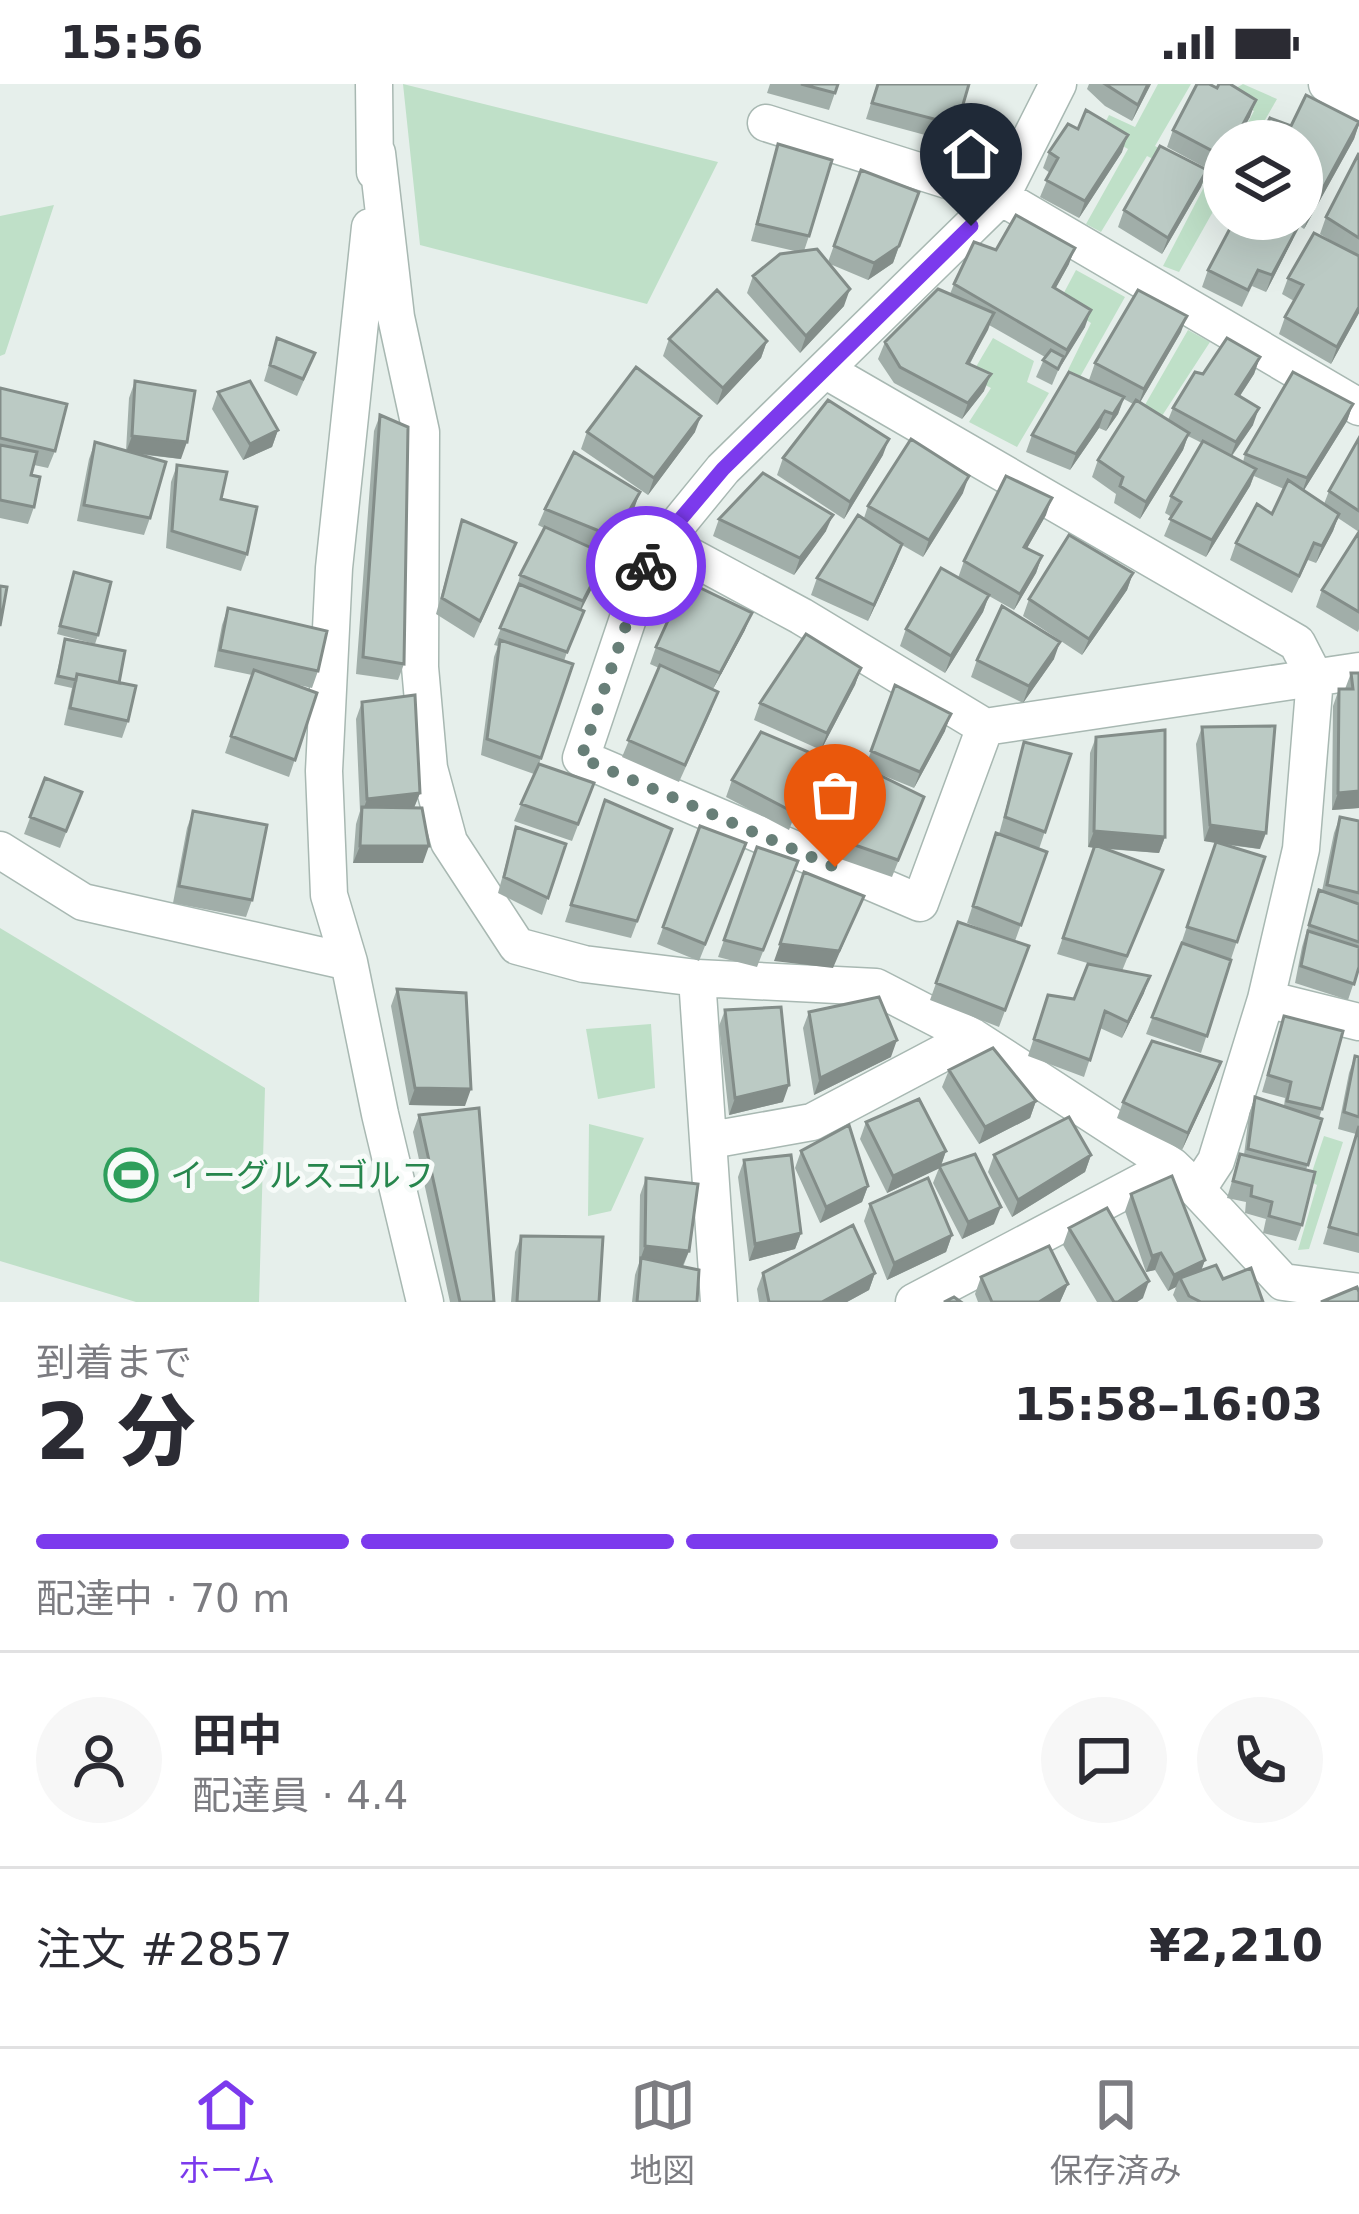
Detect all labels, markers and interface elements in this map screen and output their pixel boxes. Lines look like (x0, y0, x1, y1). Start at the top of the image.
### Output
text: 15:56 (60, 16, 203, 69)
pin (920, 103, 1022, 226)
map controls (1203, 120, 1323, 240)
button: layers (1203, 120, 1323, 240)
icon: home (938, 121, 1004, 187)
courier (586, 506, 706, 626)
icon: bike (613, 533, 679, 599)
pin (784, 744, 886, 867)
icon: bag (802, 762, 868, 828)
sports icon: イーグルスゴルフ (103, 1147, 159, 1203)
place label: イーグルスゴルフ (170, 1156, 434, 1195)
text: 到着まで (36, 1340, 192, 1385)
text: 15:58–16:03 (1014, 1378, 1323, 1431)
text: 2 分 (36, 1387, 195, 1477)
text: 配達中 · 70 m (36, 1576, 290, 1621)
button: person (36, 1697, 162, 1823)
button: chat (1041, 1697, 1167, 1823)
button: phone (1197, 1697, 1323, 1823)
text: 田中 (192, 1709, 282, 1762)
text: 配達員 · 4.4 (192, 1773, 408, 1818)
text: ¥2,210 (1149, 1919, 1323, 1972)
text: 注文 #2857 (36, 1923, 293, 1976)
tab: ホーム (177, 2072, 275, 2192)
tab: 地図 (630, 2072, 696, 2192)
tab: 保存済み (1050, 2072, 1182, 2192)

